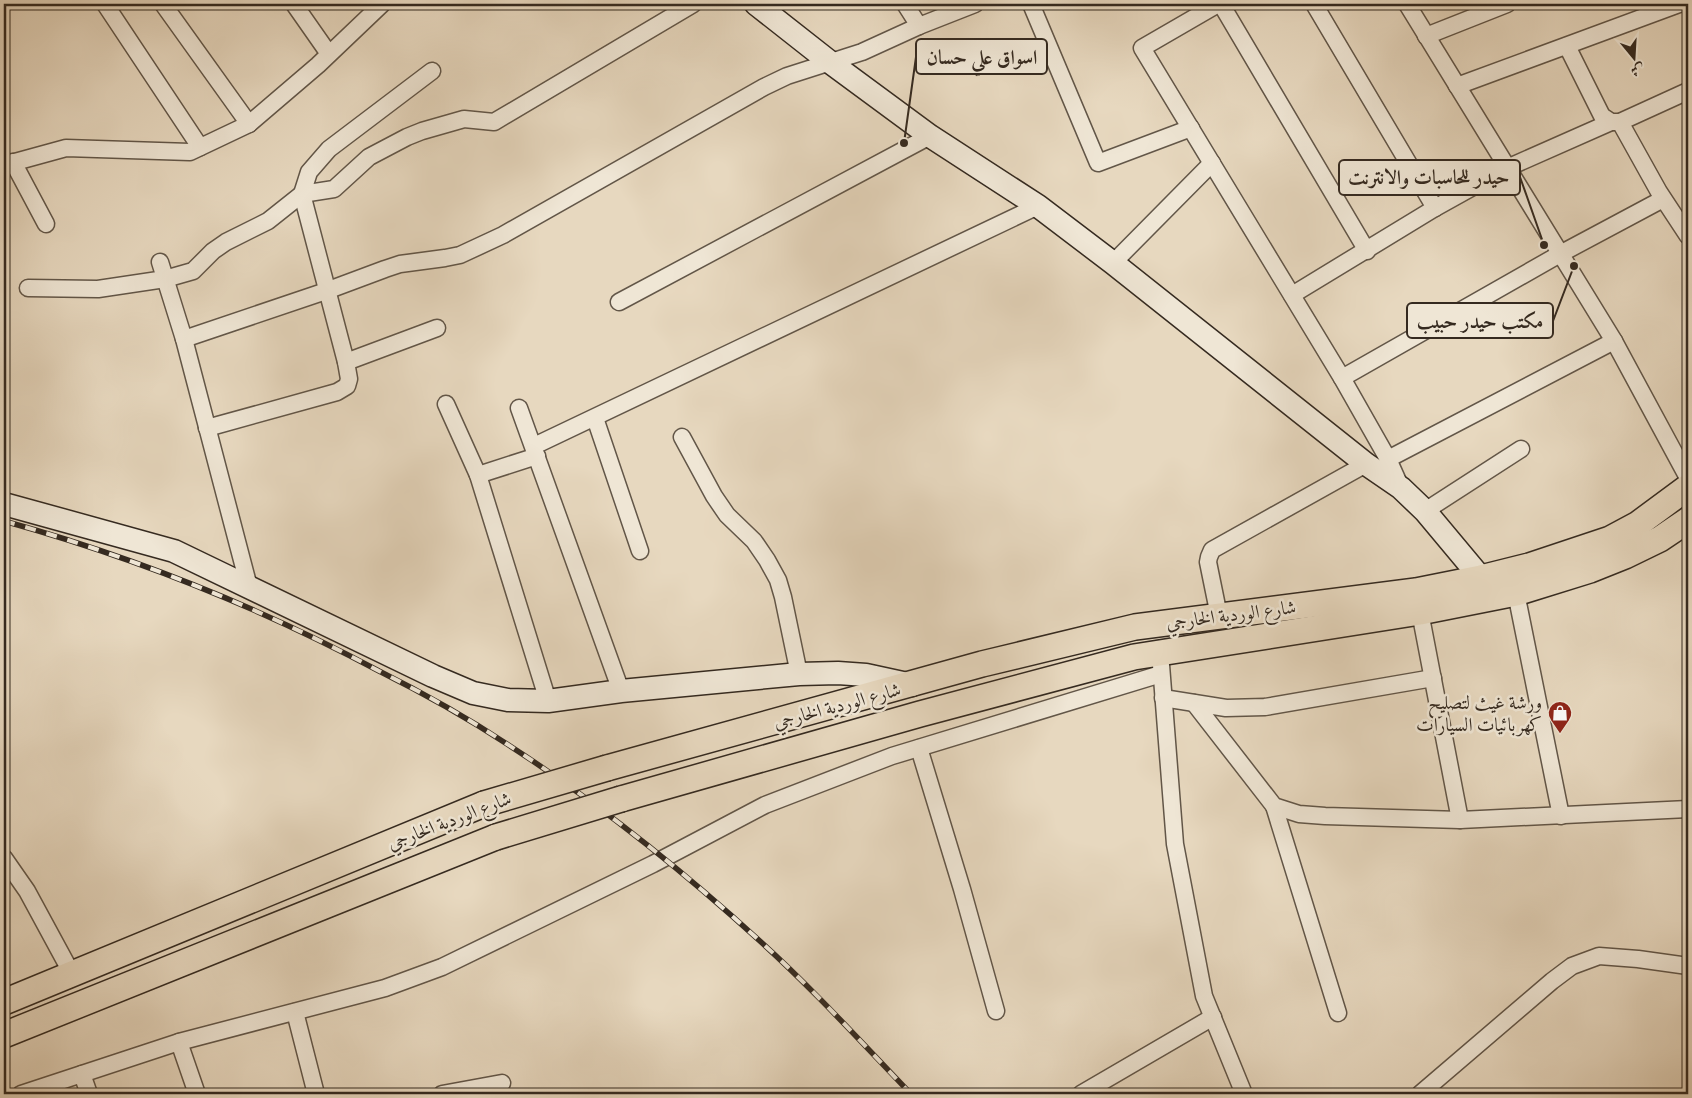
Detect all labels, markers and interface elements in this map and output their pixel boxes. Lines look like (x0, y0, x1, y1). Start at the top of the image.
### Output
north arrow (1610, 32, 1660, 82)
callout: اسواق علي حسان (916, 39, 1047, 74)
text: اسواق علي حسان (927, 46, 1037, 77)
text: ش (1628, 59, 1647, 80)
callout: حيدر للحاسبات والانترنت (1339, 160, 1520, 195)
text: حيدر للحاسبات والانترنت (1348, 166, 1510, 191)
callout: مكتب حيدر حبيب (1407, 303, 1553, 338)
text: مكتب حيدر حبيب (1417, 310, 1543, 335)
street label: شارع الوردية الخارجي (1165, 596, 1298, 638)
street label: شارع الوردية الخارجي (771, 678, 904, 737)
place label: ورشة غيث لتصليح كهربائيات السيارات (1416, 692, 1542, 737)
shop icon: ورشة غيث لتصليح كهربائيات السيارات (1547, 700, 1573, 734)
street label: شارع الوردية الخارجي (384, 787, 516, 858)

